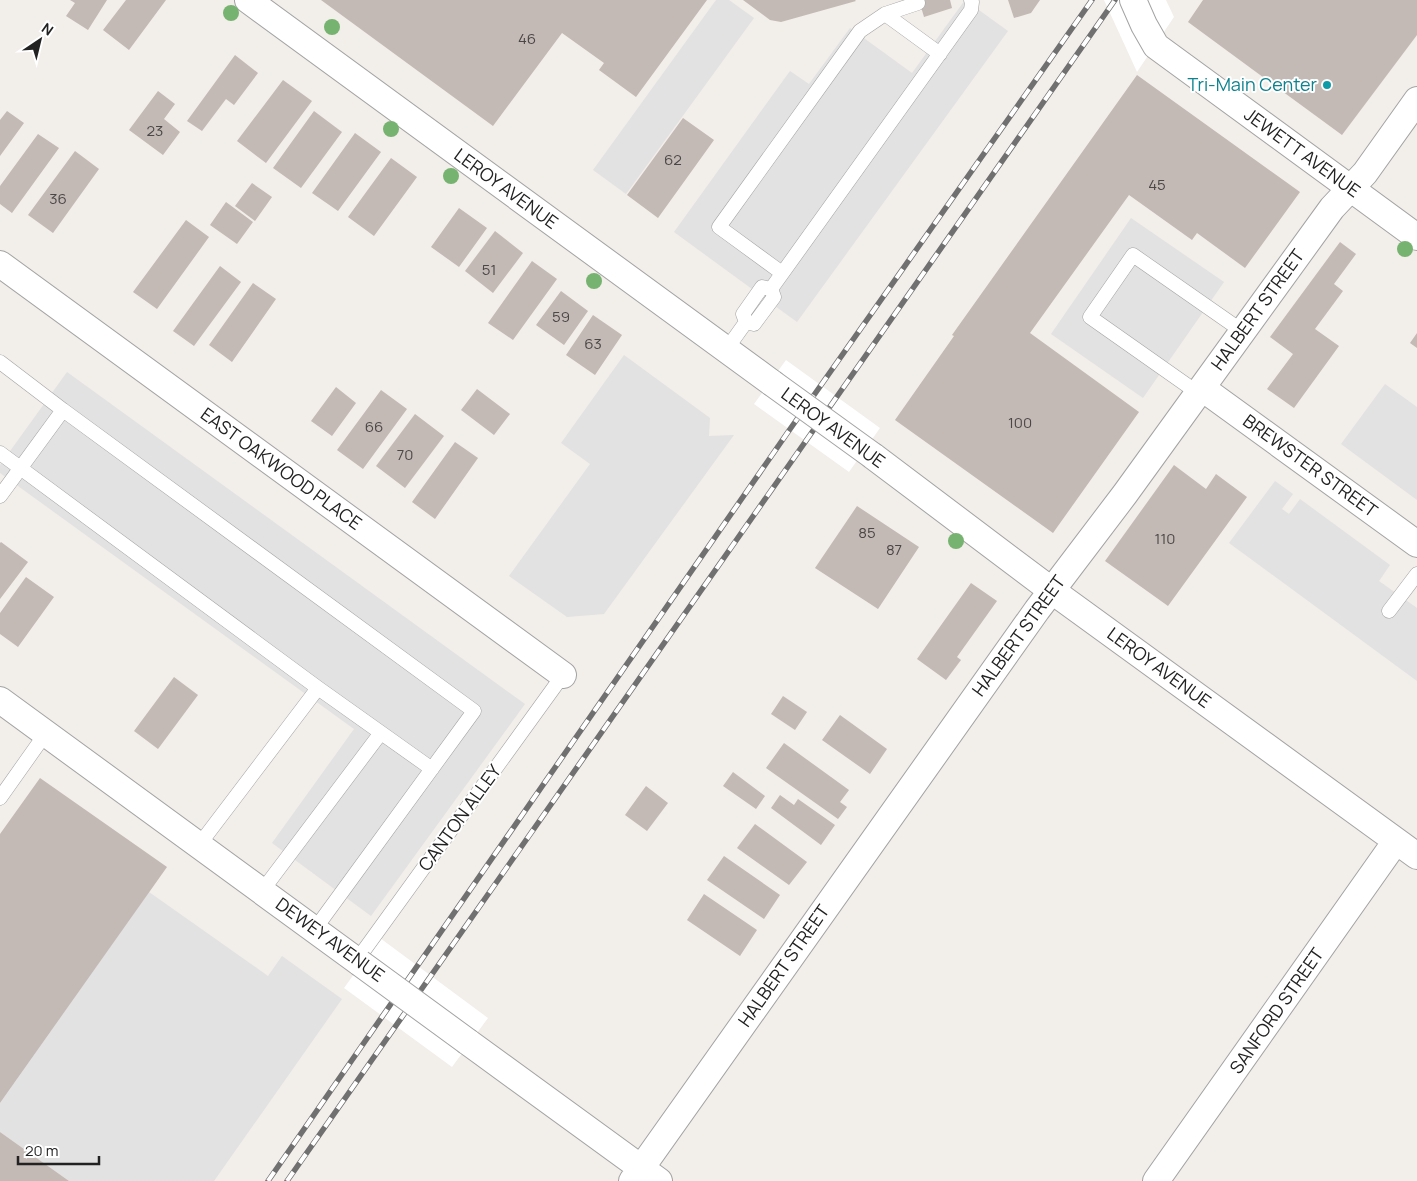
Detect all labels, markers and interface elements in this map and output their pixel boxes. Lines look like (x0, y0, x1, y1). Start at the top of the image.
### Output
north arrow (15, 15, 65, 65)
text: N (38, 18, 57, 40)
house number: 46 (518, 28, 536, 49)
place label: Tri-Main Center (1188, 72, 1317, 96)
marker: Tri-Main Center (1321, 79, 1333, 91)
street label: JEWETT AVENUE (1240, 102, 1365, 202)
house number: 23 (147, 120, 163, 141)
street label: LEROY AVENUE (450, 142, 563, 234)
house number: 62 (664, 149, 682, 170)
house number: 45 (1148, 174, 1166, 195)
house number: 36 (49, 188, 67, 209)
street label: HALBERT STREET (1205, 244, 1309, 375)
house number: 51 (482, 259, 496, 280)
house number: 59 (552, 306, 570, 327)
house number: 63 (584, 333, 602, 354)
street label: LEROY AVENUE (777, 381, 890, 473)
street label: EAST OAKWOOD PLACE (196, 402, 367, 535)
street label: BREWSTER STREET (1239, 408, 1383, 522)
house number: 100 (1008, 412, 1032, 433)
house number: 66 (365, 416, 383, 437)
house number: 70 (397, 444, 413, 465)
house number: 85 (858, 522, 876, 543)
house number: 110 (1155, 528, 1175, 549)
house number: 87 (886, 539, 902, 560)
street label: HALBERT STREET (966, 570, 1070, 701)
street label: LEROY AVENUE (1103, 621, 1216, 713)
street label: CANTON ALLEY (412, 759, 507, 875)
street label: DEWEY AVENUE (271, 892, 390, 987)
street label: HALBERT STREET (732, 899, 834, 1031)
street label: SANFORD STREET (1224, 943, 1329, 1078)
scale bar (18, 1134, 99, 1166)
text: 20 m (25, 1140, 58, 1161)

